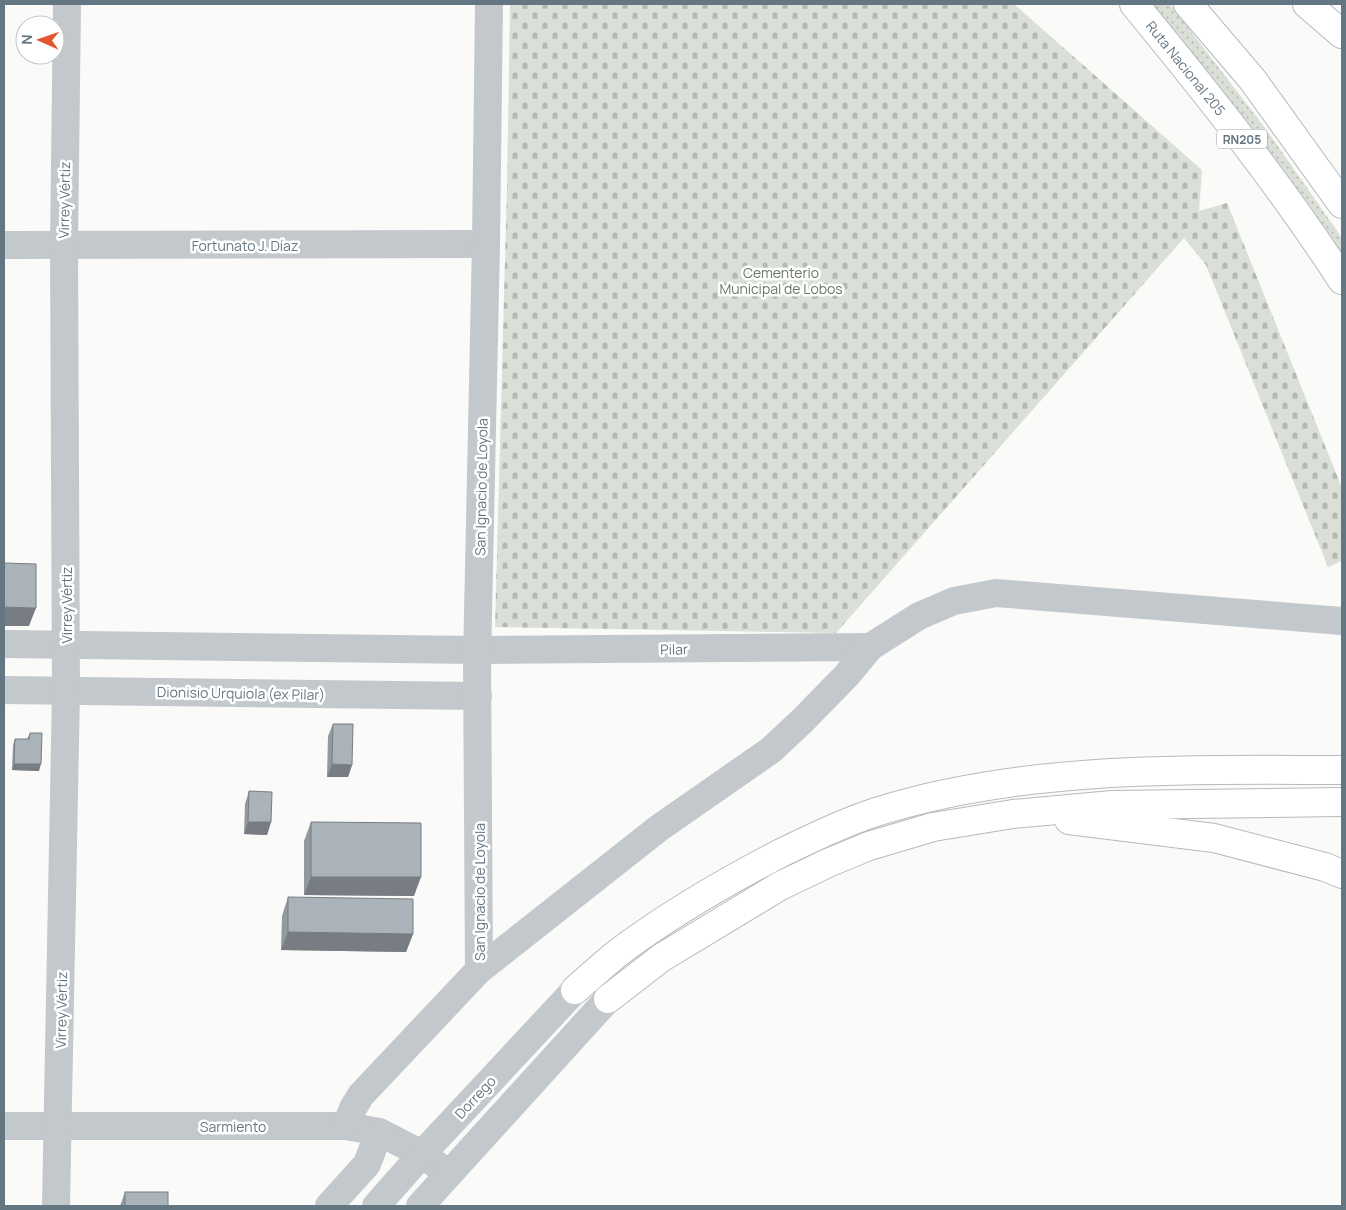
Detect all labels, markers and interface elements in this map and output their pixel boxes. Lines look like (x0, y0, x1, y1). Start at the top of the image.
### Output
north arrow (15, 15, 65, 65)
street label: Ruta Nacional 205 (1142, 17, 1230, 119)
text: N (17, 34, 36, 45)
road number: RN205 (1217, 130, 1267, 148)
street label: Virrey Vértiz (54, 161, 74, 239)
street label: Fortunato J. Díaz (192, 236, 298, 255)
park label: Cementerio Municipal de Lobos (719, 263, 843, 298)
street label: San Ignacio de Loyola (470, 418, 492, 556)
street label: Virrey Vértiz (57, 567, 76, 643)
street label: Pilar (660, 639, 688, 659)
street label: Dionisio Urquiola (ex Pilar) (157, 682, 325, 704)
street label: San Ignacio de Loyola (470, 823, 489, 961)
street label: Virrey Vértiz (51, 971, 71, 1049)
street label: Dorrego (450, 1071, 500, 1123)
street label: Sarmiento (200, 1117, 266, 1136)

